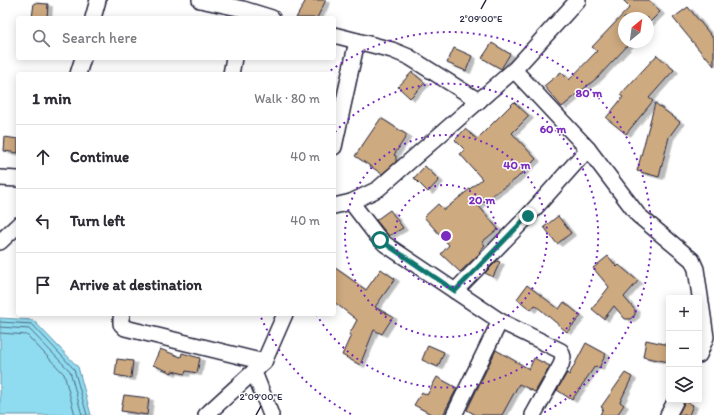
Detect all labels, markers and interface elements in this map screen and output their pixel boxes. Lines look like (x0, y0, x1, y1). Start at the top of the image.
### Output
text: 2°09'00"E (460, 12, 503, 25)
north arrow (618, 12, 654, 48)
search box (16, 16, 336, 60)
icon: search (30, 27, 52, 49)
text: Search here (62, 29, 137, 47)
text: 80 m (576, 86, 603, 100)
text: 1 min (32, 88, 71, 108)
text: Walk · 80 m (254, 91, 320, 106)
text: 60 m (540, 122, 567, 136)
icon: ahead (32, 146, 54, 168)
text: Continue (70, 148, 129, 166)
text: 40 m (290, 149, 320, 164)
text: 40 m (503, 158, 532, 172)
text: 20 m (469, 193, 496, 207)
route end (519, 207, 537, 225)
icon: left (32, 210, 54, 232)
text: Turn left (70, 212, 125, 230)
text: 40 m (290, 213, 320, 228)
centre of rings (439, 229, 453, 243)
route start (371, 231, 389, 249)
icon: arrive (32, 274, 54, 296)
text: Arrive at destination (70, 276, 202, 294)
map controls (666, 295, 702, 403)
button: + (666, 295, 702, 331)
button: − (666, 331, 702, 367)
button: layers (666, 367, 702, 403)
text: 2°09'00"E (240, 390, 283, 403)

